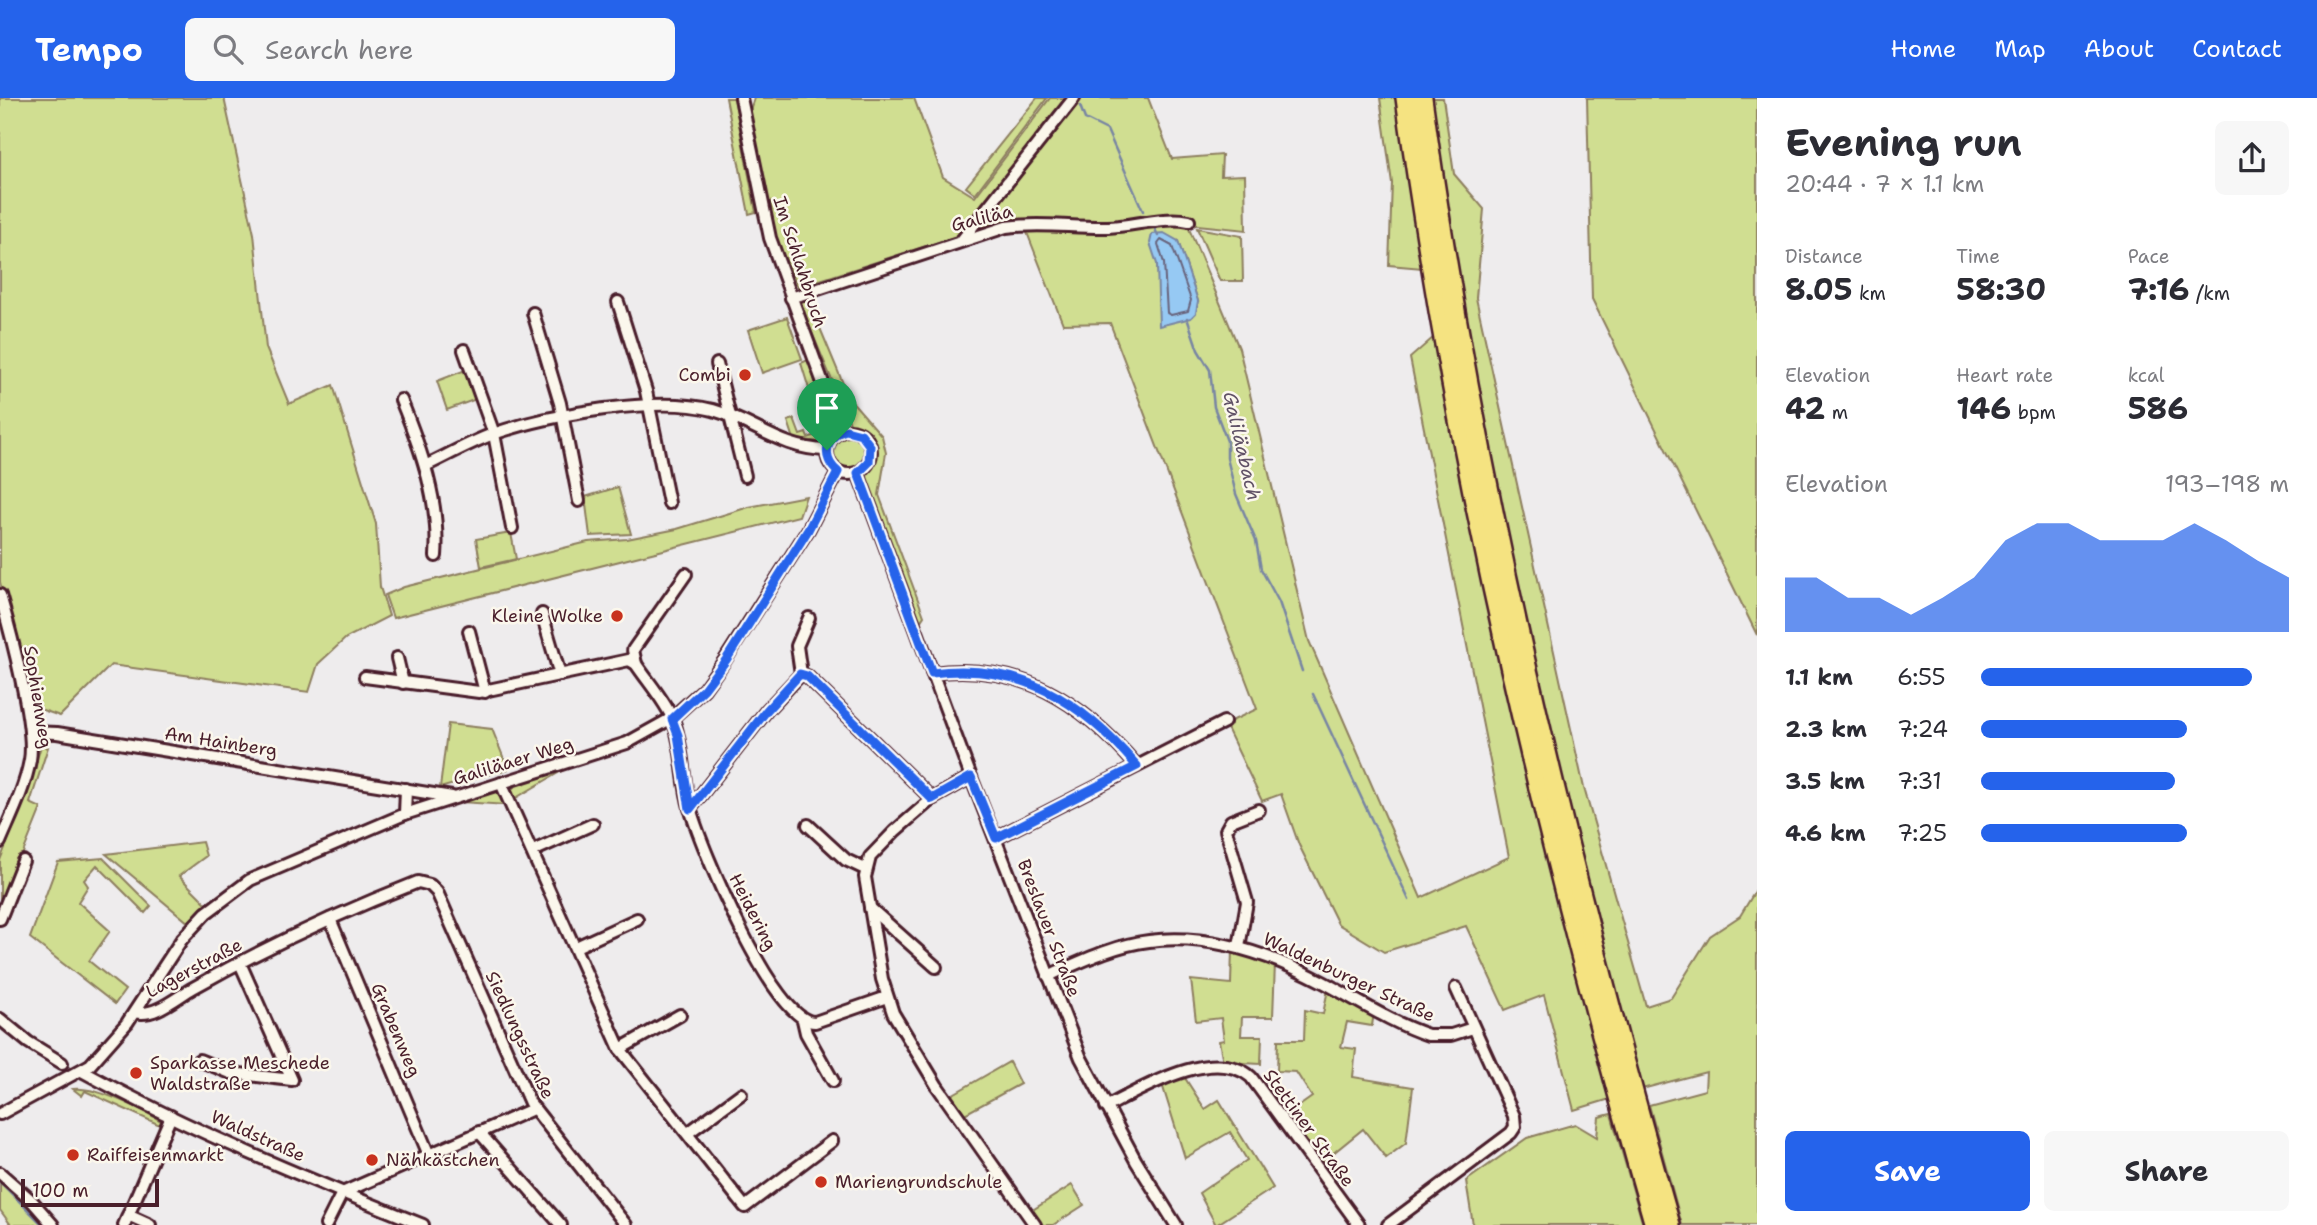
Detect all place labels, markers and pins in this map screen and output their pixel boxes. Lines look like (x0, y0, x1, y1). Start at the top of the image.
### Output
place label: Combi (678, 363, 731, 387)
marker: Combi (737, 367, 753, 383)
pin (797, 378, 857, 450)
place label: Kleine Wolke (492, 604, 603, 628)
marker: Kleine Wolke (609, 608, 625, 624)
place label: Sparkasse Meschede Waldstraße (150, 1051, 330, 1096)
marker: Sparkasse Meschede Waldstraße (128, 1065, 144, 1081)
place label: Raiffeisenmarkt (87, 1143, 224, 1167)
marker: Raiffeisenmarkt (65, 1147, 81, 1163)
place label: Nähkästchen (386, 1148, 500, 1172)
marker: Nähkästchen (364, 1152, 380, 1168)
place label: Mariengrundschule (835, 1170, 1002, 1194)
marker: Mariengrundschule (813, 1174, 829, 1190)

